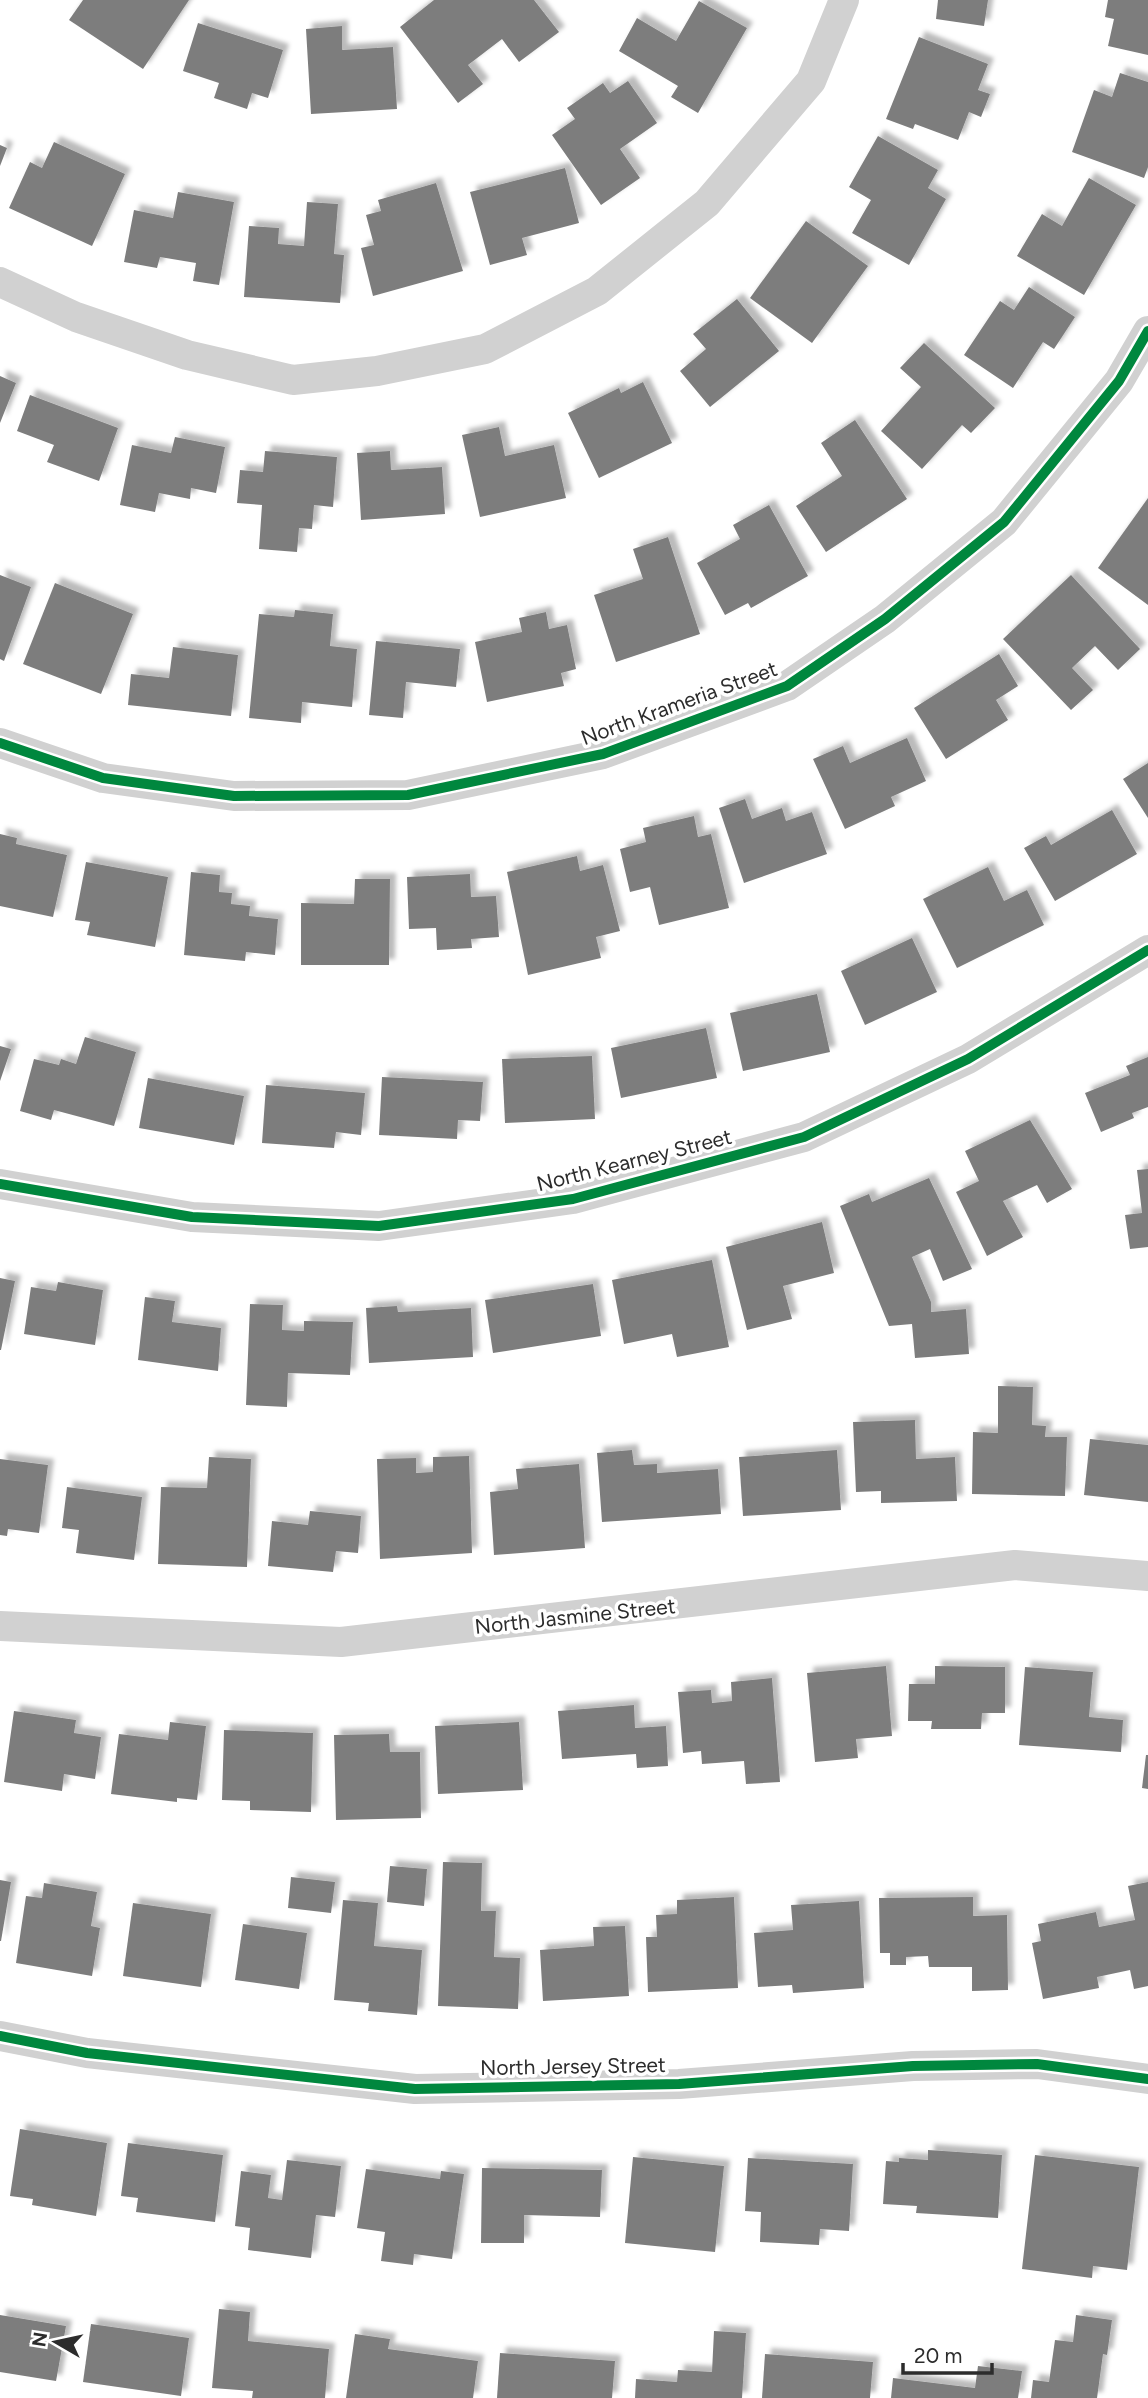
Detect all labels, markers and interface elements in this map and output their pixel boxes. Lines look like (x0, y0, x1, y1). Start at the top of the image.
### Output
street label: North Krameria Street (577, 656, 781, 750)
street label: North Kearney Street (534, 1124, 734, 1196)
street label: North Jasmine Street (473, 1593, 677, 1639)
street label: North Jersey Street (480, 2052, 666, 2080)
north arrow (21, 2307, 91, 2377)
text: N (27, 2330, 52, 2348)
scale bar (903, 2332, 992, 2376)
text: 20 m (914, 2343, 962, 2368)

